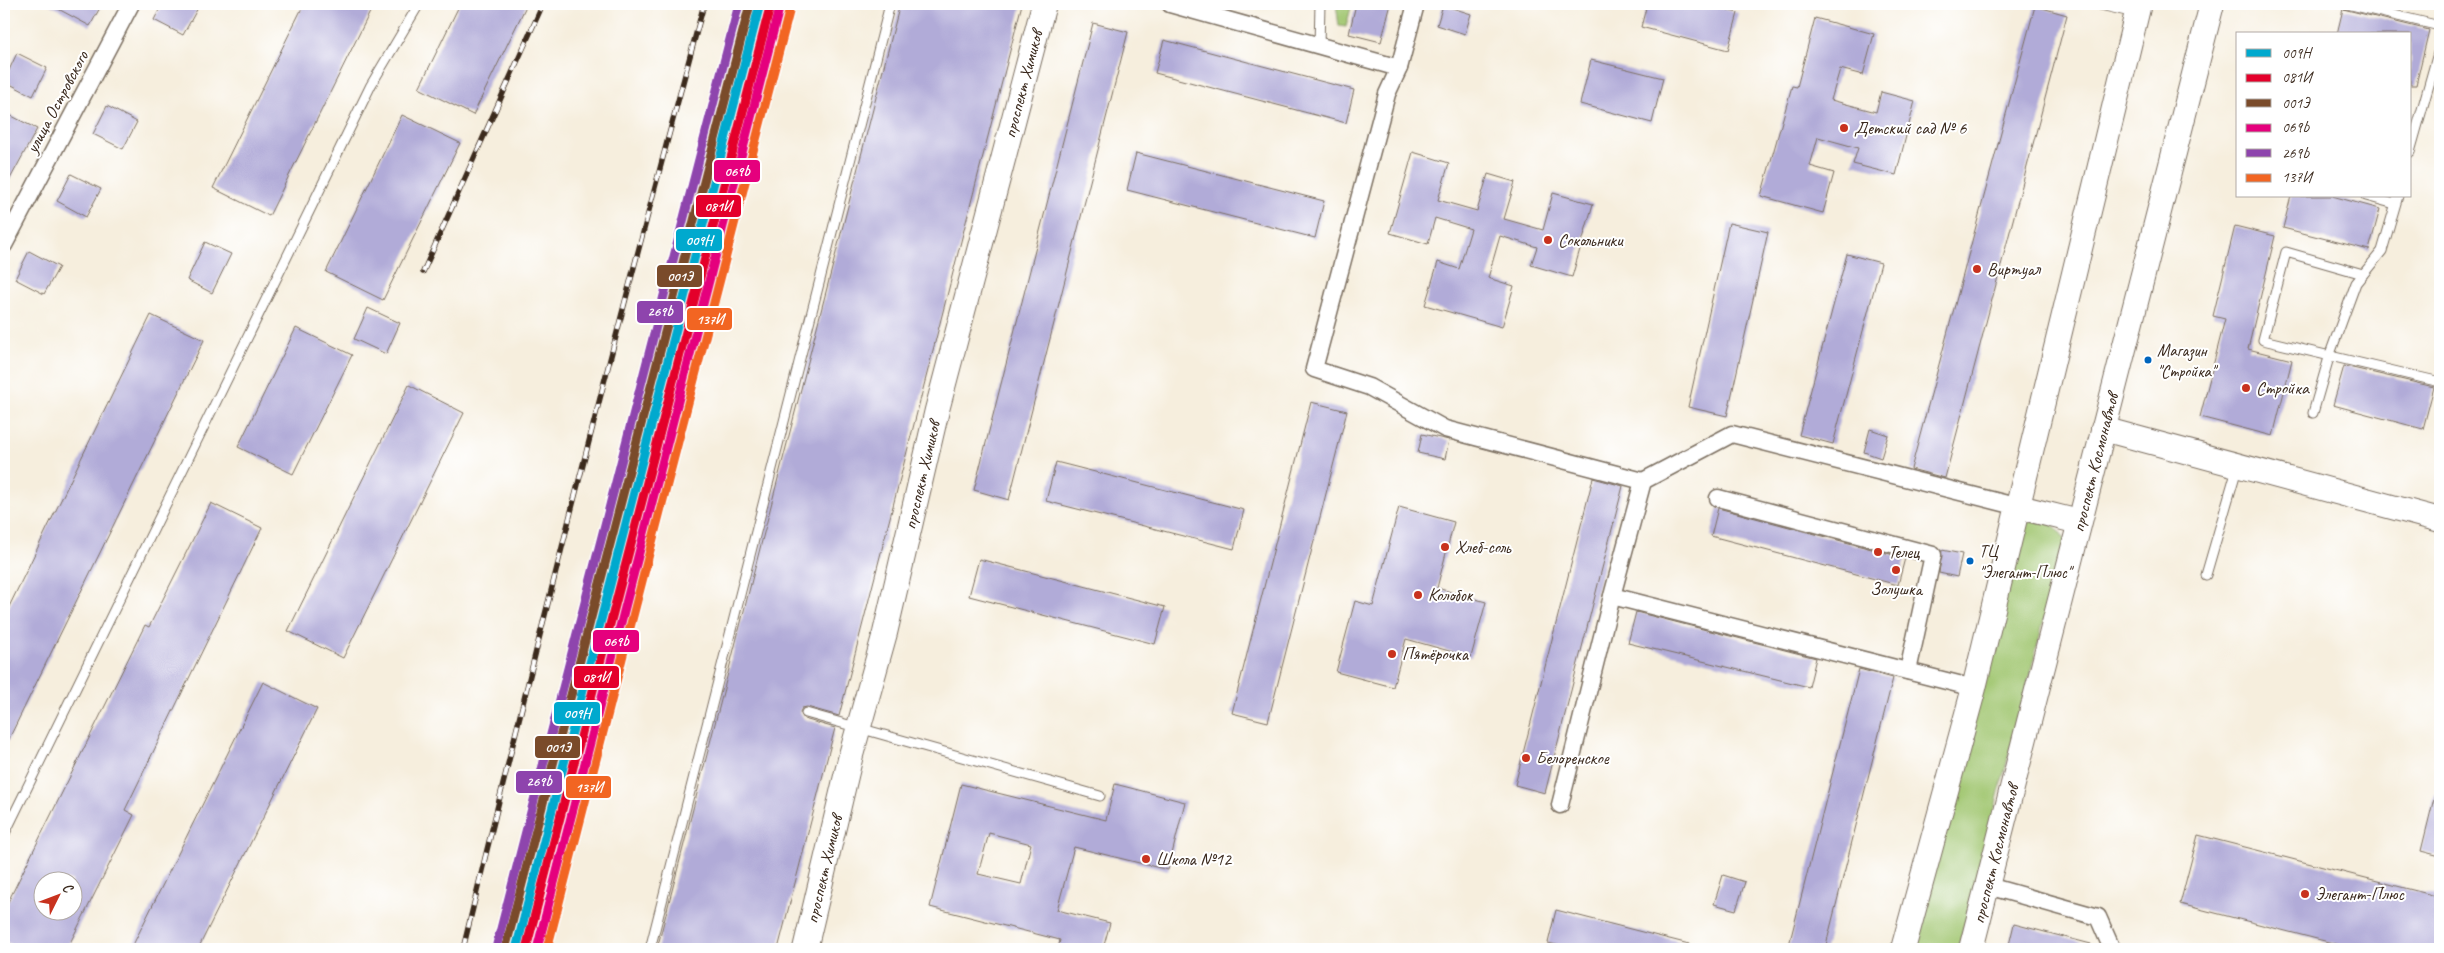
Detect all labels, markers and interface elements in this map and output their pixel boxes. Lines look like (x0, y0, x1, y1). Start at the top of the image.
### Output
street label: проспект Химиков (998, 25, 1048, 140)
legend (2236, 32, 2412, 198)
text: 009Н (2282, 44, 2313, 63)
street label: улица Островского (20, 46, 94, 158)
text: 081И (2282, 68, 2314, 87)
text: 001Э (2282, 94, 2311, 113)
place label: Детский сад № 6 (1854, 117, 1967, 139)
text: 069Ь (2282, 118, 2310, 137)
marker: Детский сад № 6 (1838, 122, 1850, 134)
text: 269Ь (2282, 144, 2310, 163)
line badge: 069Ь (713, 159, 761, 183)
text: 069Ь (724, 163, 751, 180)
text: 137И (2282, 168, 2314, 187)
line badge: 081И (695, 194, 742, 218)
text: 081И (704, 198, 735, 215)
line badge: 009Н (675, 228, 723, 252)
place label: Сокольники (1558, 229, 1624, 251)
text: 009Н (686, 232, 715, 249)
marker: Сокольники (1542, 234, 1554, 246)
place label: Виртуал (1987, 258, 2041, 280)
marker: Виртуал (1971, 263, 1983, 275)
line badge: 001Э (656, 264, 703, 288)
text: 001Э (667, 268, 695, 285)
line badge: 269Ь (636, 300, 684, 324)
text: 269Ь (647, 303, 674, 320)
line badge: 137И (686, 307, 733, 331)
text: 137И (696, 311, 727, 328)
place label: Магазин "Стройка" (2157, 340, 2219, 382)
marker: Магазин "Стройка" (2143, 355, 2153, 365)
place label: Стройка (2256, 377, 2310, 399)
marker: Стройка (2240, 382, 2252, 394)
street label: проспект Космонавтов (2067, 387, 2124, 534)
street label: проспект Химиков (899, 416, 946, 531)
place label: Хлеб-соль (1455, 536, 1512, 558)
marker: Хлеб-соль (1439, 541, 1451, 553)
place label: Телец (1888, 541, 1920, 563)
place label: ТЦ "Элегант-Плюс" (1979, 541, 2075, 583)
marker: Телец (1872, 546, 1884, 558)
marker: ТЦ "Элегант-Плюс" (1965, 556, 1975, 566)
marker: Золушка (1890, 564, 1902, 576)
place label: Золушка (1870, 578, 1924, 600)
place label: Колобок (1428, 584, 1474, 606)
marker: Колобок (1412, 589, 1424, 601)
line badge: 069Ь (592, 629, 640, 653)
text: 069Ь (603, 633, 630, 650)
place label: Пятёрочка (1402, 643, 1470, 665)
marker: Пятёрочка (1386, 648, 1398, 660)
line badge: 081И (573, 665, 620, 689)
text: 081И (582, 669, 613, 686)
line badge: 009Н (553, 701, 601, 725)
text: 009Н (564, 705, 593, 722)
line badge: 001Э (534, 735, 581, 759)
text: 001Э (545, 739, 573, 756)
place label: Белоренское (1536, 747, 1610, 769)
marker: Белоренское (1520, 752, 1532, 764)
line badge: 269Ь (515, 770, 563, 794)
text: 269Ь (526, 773, 553, 790)
line badge: 137И (565, 775, 612, 799)
text: 137И (575, 779, 606, 796)
street label: проспект Космонавтов (1967, 779, 2024, 926)
street label: проспект Химиков (801, 810, 848, 925)
place label: Школа №12 (1156, 848, 1233, 870)
marker: Школа №12 (1140, 853, 1152, 865)
north arrow (32, 870, 82, 920)
text: С (59, 879, 77, 897)
place label: Элегант-Плюс (2315, 883, 2404, 905)
marker: Элегант-Плюс (2299, 888, 2311, 900)

